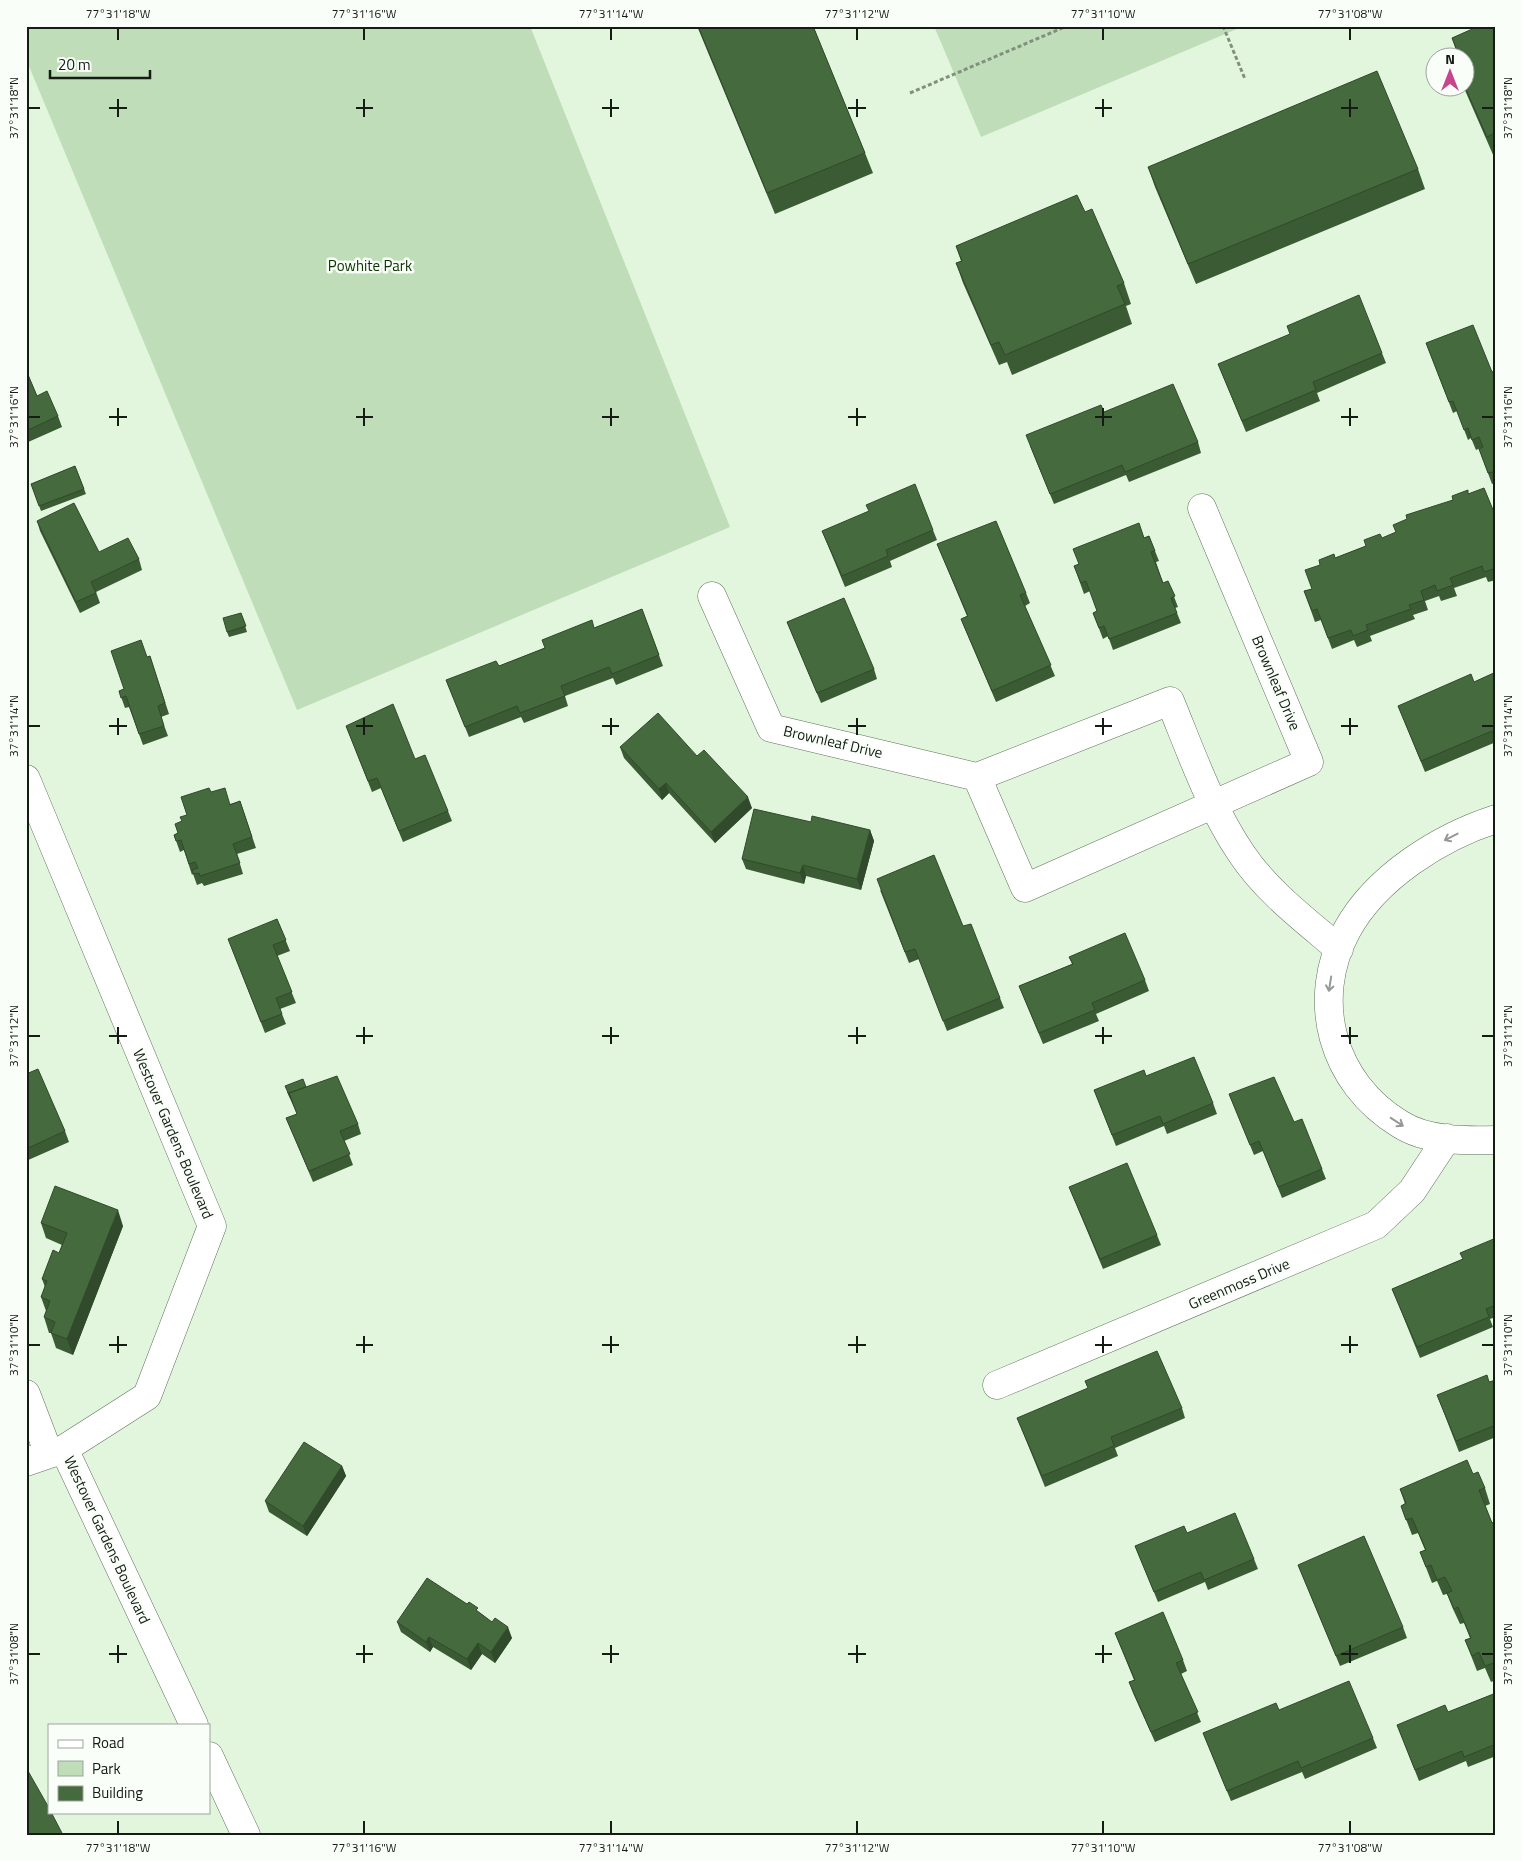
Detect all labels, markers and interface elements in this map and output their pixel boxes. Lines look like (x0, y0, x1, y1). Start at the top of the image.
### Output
text: 77°31'18"W (86, 4, 151, 23)
text: 77°31'16"W (332, 4, 397, 23)
text: 77°31'14"W (579, 4, 644, 23)
text: 77°31'12"W (825, 4, 890, 23)
text: 77°31'10"W (1071, 4, 1136, 23)
text: 77°31'08"W (1318, 4, 1383, 23)
scale bar (50, 48, 150, 80)
north arrow (1424, 48, 1474, 98)
text: N (1445, 48, 1455, 69)
text: 20 m (58, 53, 91, 76)
text: 37°31'18"N (4, 77, 23, 139)
text: 37°31'18"N (1498, 77, 1517, 139)
park label: Powhite Park (328, 254, 412, 277)
text: 37°31'16"N (4, 386, 23, 448)
text: 37°31'16"N (1498, 386, 1517, 448)
street label: Brownleaf Drive (1246, 632, 1307, 734)
text: 37°31'14"N (4, 695, 23, 757)
text: 37°31'14"N (1498, 695, 1517, 757)
street label: Brownleaf Drive (781, 719, 885, 764)
one-way arrow (1443, 832, 1458, 842)
one-way arrow (1325, 976, 1335, 992)
text: 37°31'12"N (4, 1005, 23, 1067)
text: 37°31'12"N (1498, 1005, 1517, 1067)
street label: Westover Gardens Boulevard (127, 1045, 220, 1222)
one-way arrow (1389, 1117, 1403, 1127)
street label: Greenmoss Drive (1185, 1252, 1293, 1315)
text: 37°31'10"N (4, 1314, 23, 1376)
text: 37°31'10"N (1498, 1314, 1517, 1376)
street label: Westover Gardens Boulevard (58, 1452, 157, 1628)
text: 37°31'08"N (4, 1623, 23, 1685)
text: 37°31'08"N (1498, 1623, 1517, 1685)
legend (48, 1724, 210, 1814)
text: Road (92, 1731, 124, 1754)
text: Park (92, 1757, 121, 1780)
text: Building (92, 1781, 143, 1804)
text: 77°31'18"W (86, 1838, 151, 1857)
text: 77°31'16"W (332, 1838, 397, 1857)
text: 77°31'14"W (579, 1838, 644, 1857)
text: 77°31'12"W (825, 1838, 890, 1857)
text: 77°31'10"W (1071, 1838, 1136, 1857)
text: 77°31'08"W (1318, 1838, 1383, 1857)

